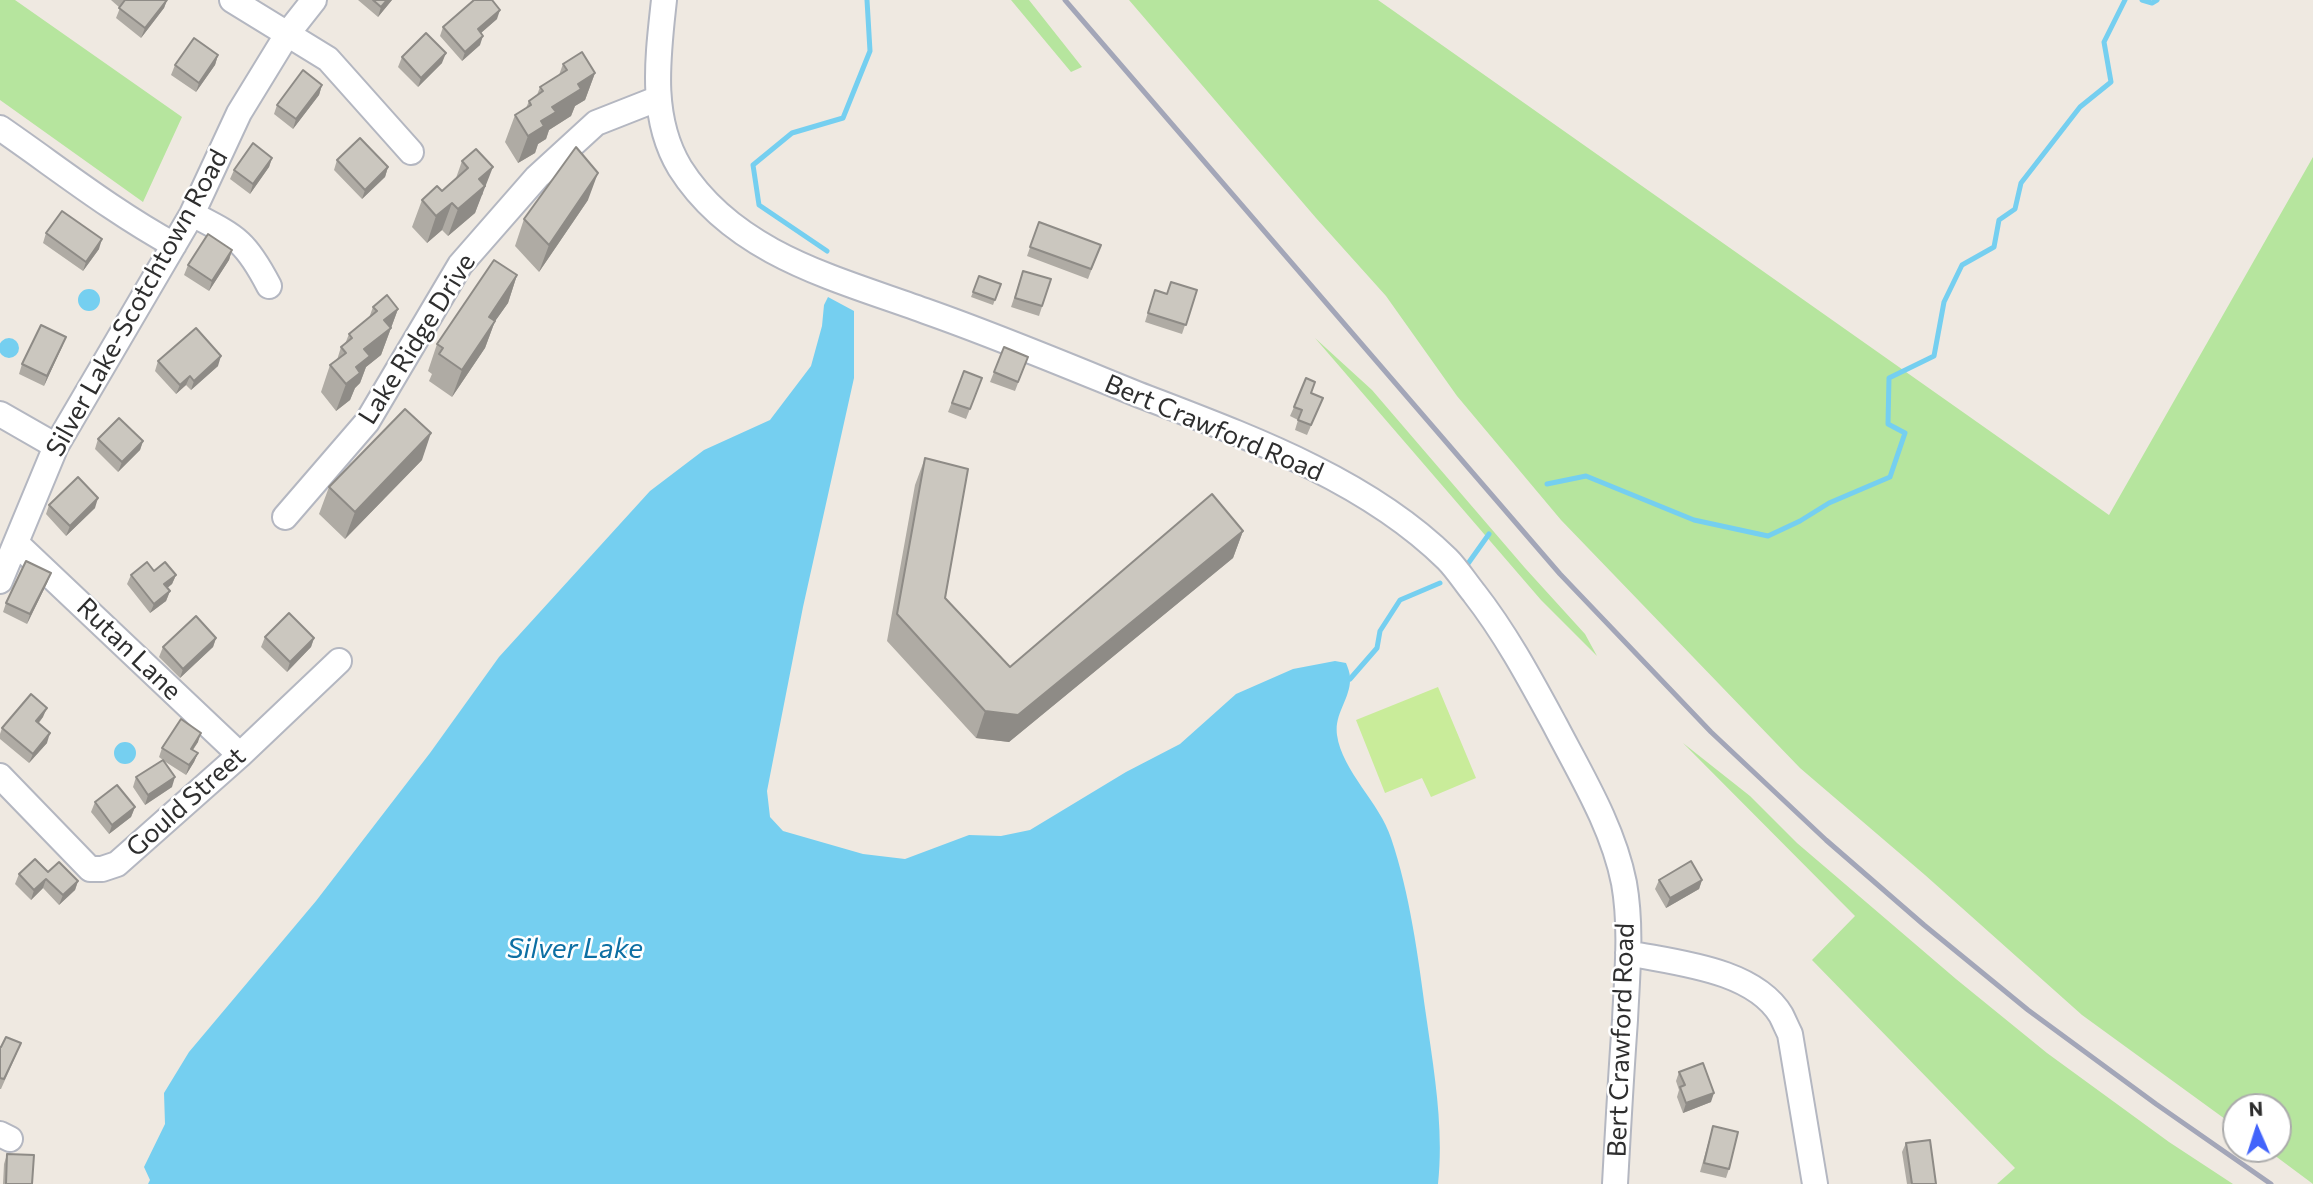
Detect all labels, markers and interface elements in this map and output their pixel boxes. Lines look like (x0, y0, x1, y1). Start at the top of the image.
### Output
street label: Silver Lake-Scotchtown Road (40, 144, 234, 462)
street label: Lake Ridge Drive (352, 248, 482, 430)
street label: Bert Crawford Road (1100, 368, 1328, 488)
street label: Rutan Lane (70, 592, 188, 706)
street label: Gould Street (120, 740, 252, 864)
street label: Bert Crawford Road (1601, 922, 1641, 1158)
water label: Silver Lake (507, 932, 643, 966)
north arrow (2222, 1093, 2292, 1163)
text: N (2248, 1097, 2264, 1120)

